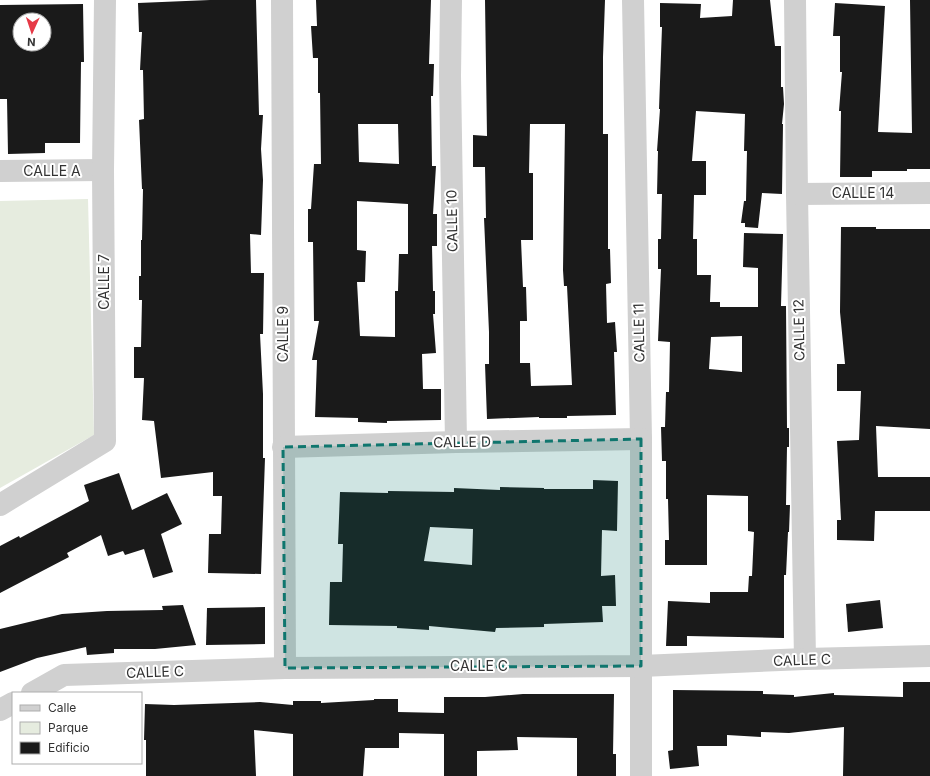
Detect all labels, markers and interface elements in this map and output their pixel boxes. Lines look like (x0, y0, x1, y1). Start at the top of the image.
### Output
north arrow (12, 12, 52, 52)
text: N (27, 35, 36, 49)
street label: CALLE A (23, 162, 81, 179)
street label: CALLE 14 (832, 184, 894, 201)
street label: CALLE 10 (442, 190, 461, 252)
street label: CALLE 7 (95, 254, 112, 310)
street label: CALLE 12 (789, 299, 808, 361)
street label: CALLE 11 (629, 303, 648, 363)
street label: CALLE 9 (274, 306, 291, 362)
street label: CALLE D (433, 432, 491, 451)
street label: CALLE C (773, 650, 831, 669)
street label: CALLE C (450, 657, 508, 674)
street label: CALLE C (126, 662, 184, 681)
legend (12, 692, 142, 764)
text: Calle (48, 700, 76, 715)
text: Parque (48, 720, 88, 735)
text: Edificio (48, 740, 90, 755)

